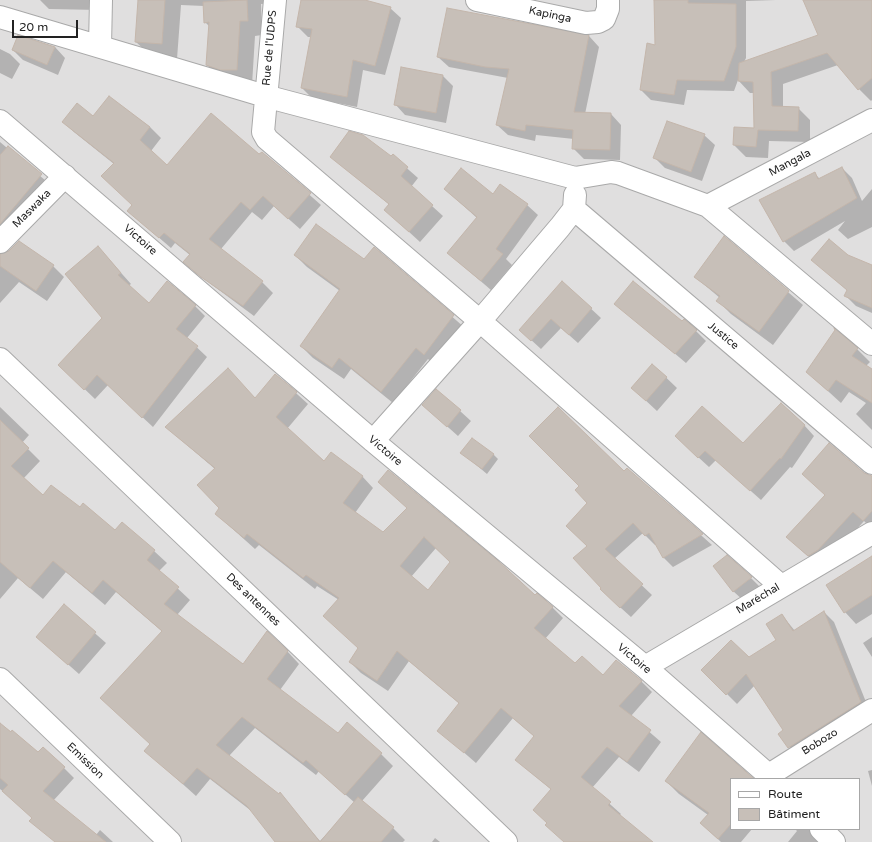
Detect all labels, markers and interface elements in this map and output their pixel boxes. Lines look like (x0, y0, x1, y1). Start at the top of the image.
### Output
street label: Kapinga (528, 4, 572, 26)
street label: Rue de l'UDPS (260, 10, 280, 86)
scale bar (14, 12, 80, 38)
text: 20 m (19, 20, 48, 34)
street label: Mangala (767, 146, 813, 180)
street label: Maswaka (10, 187, 54, 231)
street label: Victoire (121, 222, 159, 258)
street label: Justice (705, 319, 741, 353)
street label: Victoire (365, 433, 405, 469)
street label: Des antennes (223, 571, 283, 629)
street label: Maréchal (734, 581, 782, 617)
street label: Victoire (614, 641, 654, 677)
street label: Bobozo (800, 726, 840, 758)
street label: Emission (64, 740, 106, 782)
legend (730, 778, 860, 830)
text: Route (768, 787, 802, 801)
text: Bâtiment (768, 807, 820, 821)

